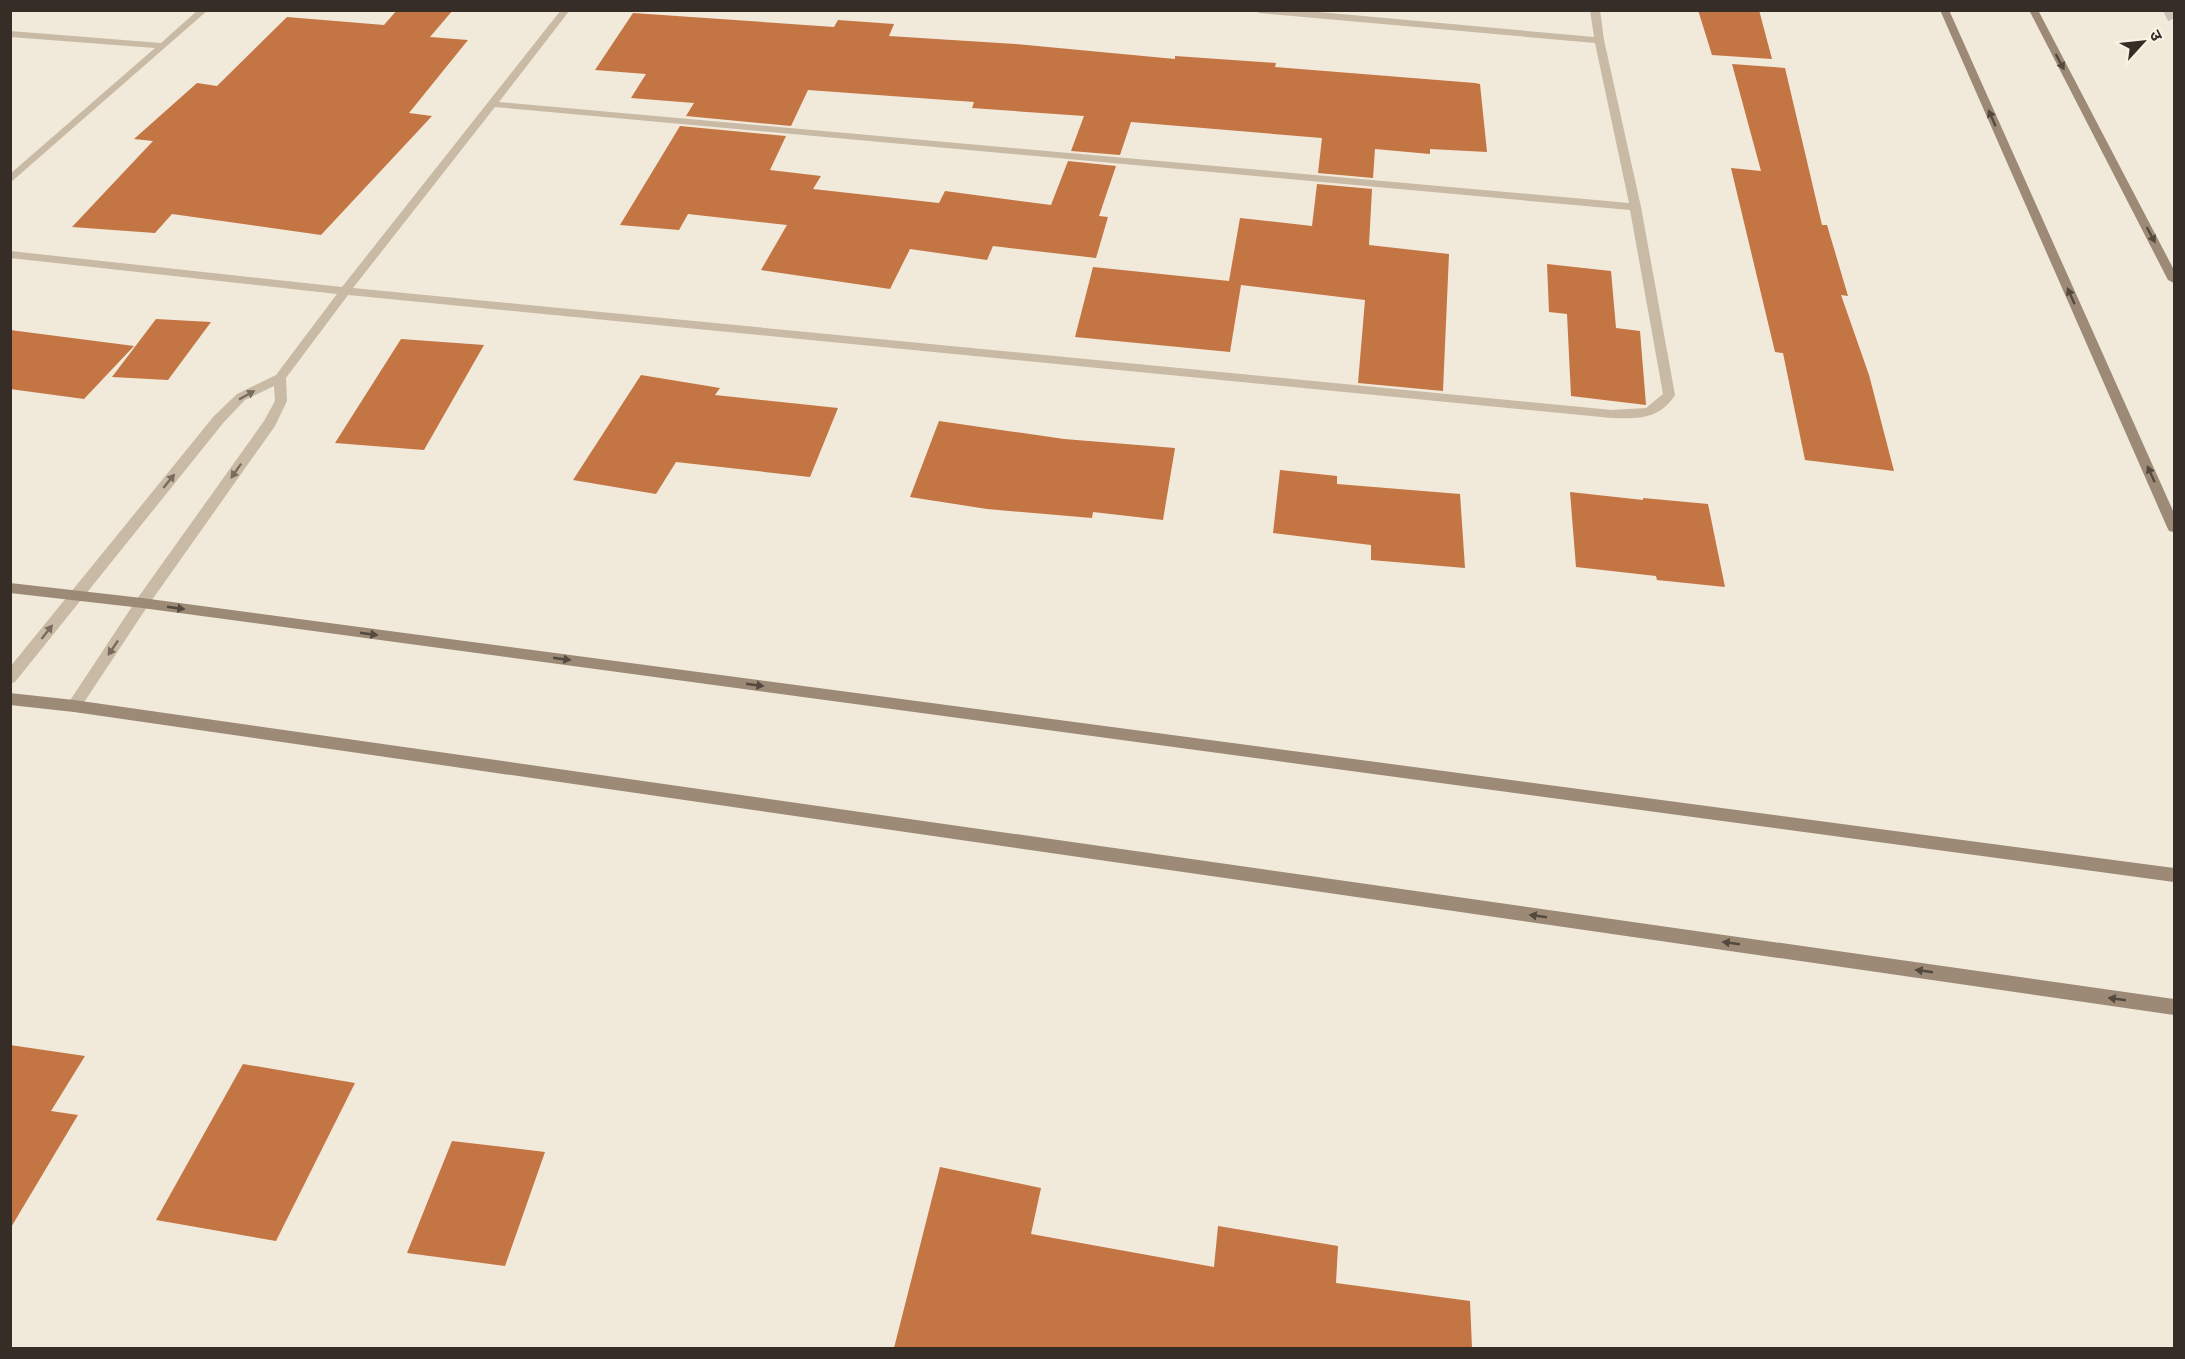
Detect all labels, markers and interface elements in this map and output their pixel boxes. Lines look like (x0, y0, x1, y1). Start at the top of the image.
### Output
north arrow (2113, 12, 2173, 72)
text: उ (2146, 26, 2168, 44)
one-way arrow (2055, 54, 2065, 71)
one-way arrow (1987, 109, 1996, 126)
one-way arrow (2146, 227, 2156, 244)
one-way arrow (2066, 286, 2076, 304)
one-way arrow (239, 390, 256, 400)
one-way arrow (231, 463, 243, 478)
one-way arrow (2146, 465, 2155, 482)
one-way arrow (162, 473, 175, 488)
one-way arrow (166, 603, 185, 612)
one-way arrow (40, 625, 52, 640)
one-way arrow (359, 629, 378, 638)
one-way arrow (107, 639, 119, 655)
one-way arrow (553, 655, 572, 664)
one-way arrow (746, 681, 765, 690)
one-way arrow (1528, 911, 1547, 920)
one-way arrow (1721, 939, 1740, 948)
one-way arrow (1914, 967, 1933, 976)
one-way arrow (2107, 994, 2126, 1003)

